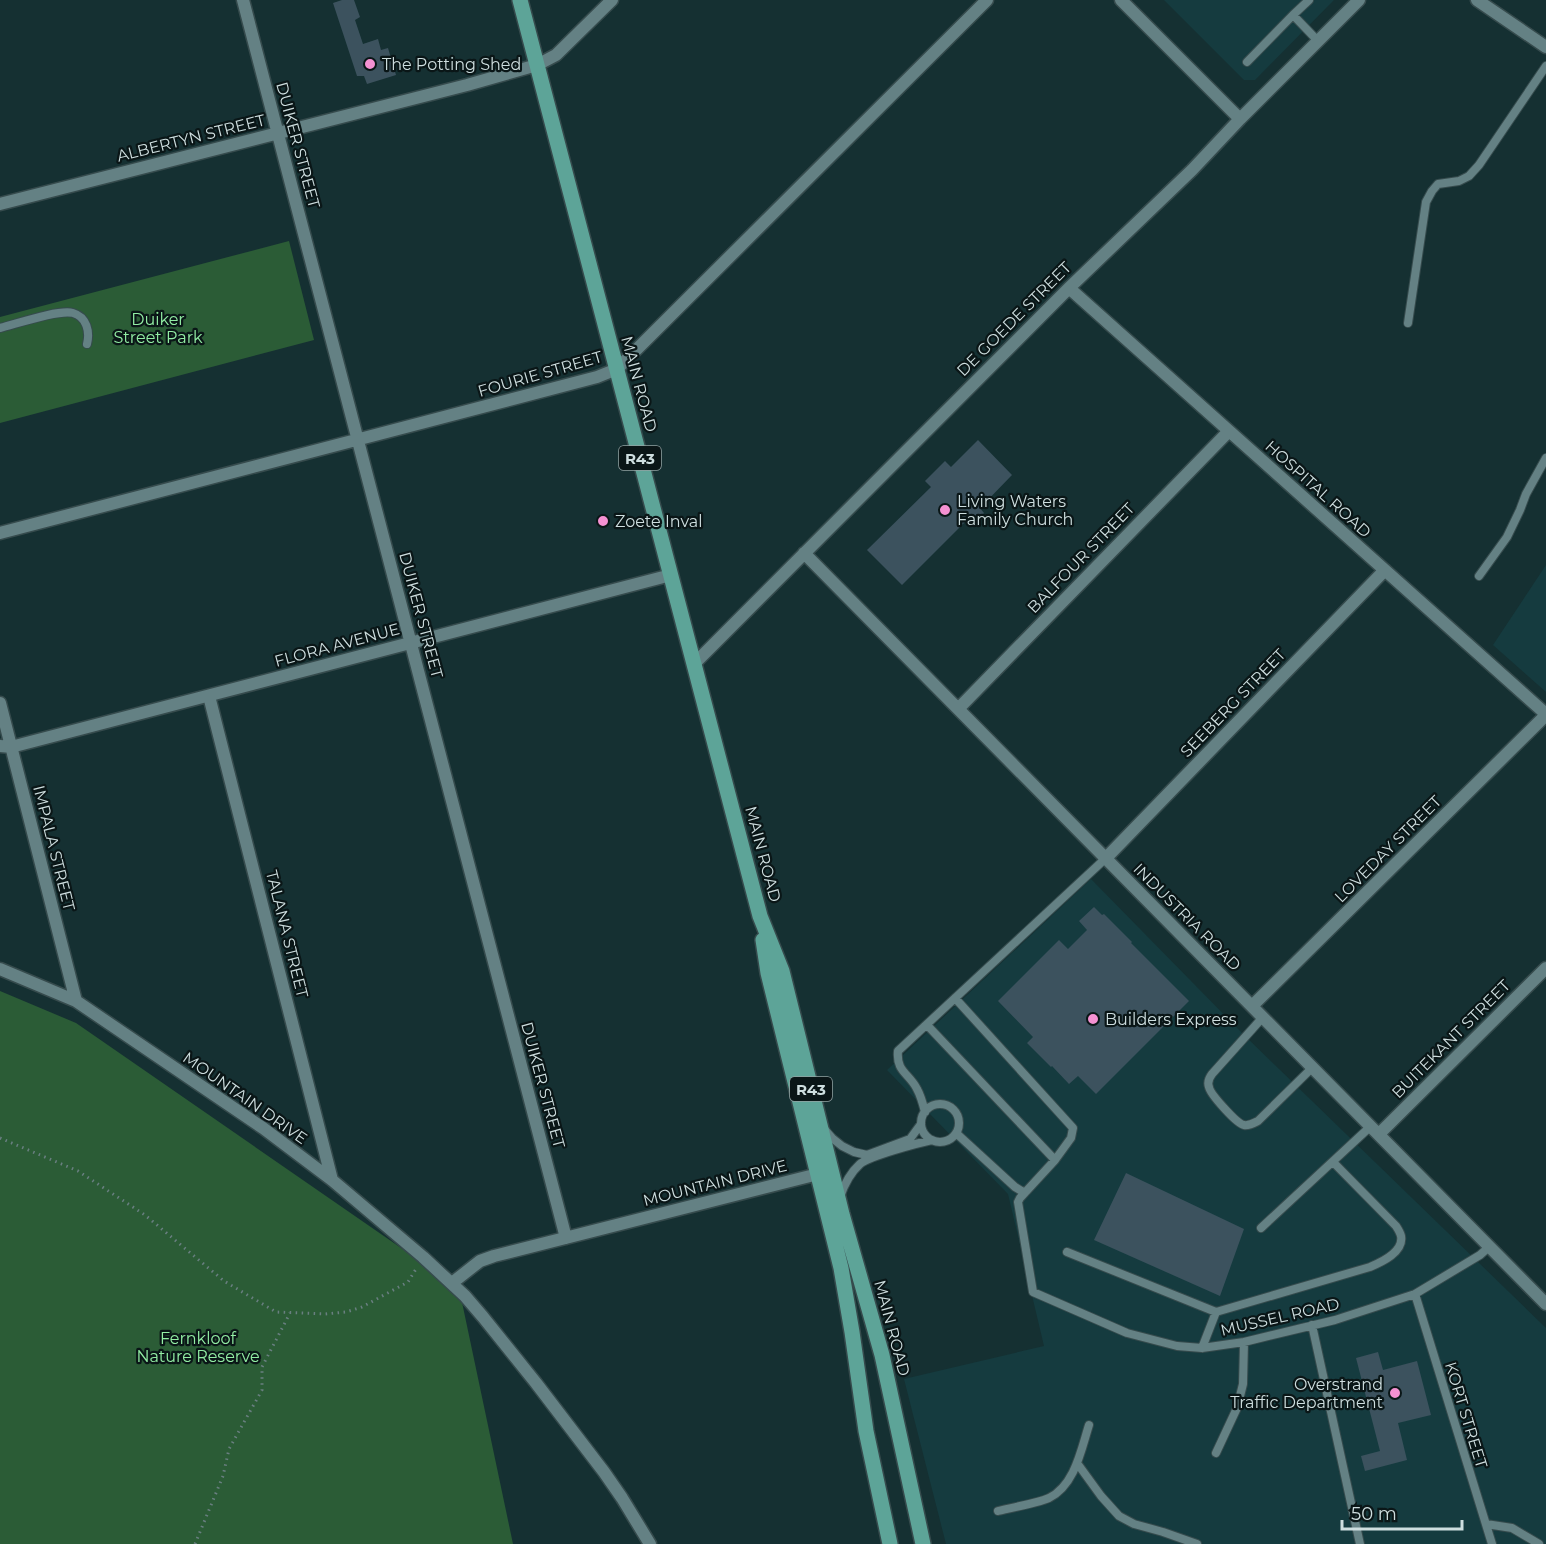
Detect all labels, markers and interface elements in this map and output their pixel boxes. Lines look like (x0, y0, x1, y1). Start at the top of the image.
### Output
place label: The Potting Shed (382, 55, 521, 74)
marker: The Potting Shed (363, 57, 377, 71)
street label: DUIKER STREET (272, 80, 324, 211)
street label: ALBERTYN STREET (115, 110, 268, 166)
street label: DE GOEDE STREET (953, 257, 1076, 380)
park label: Duiker Street Park (113, 310, 203, 347)
street label: MAIN ROAD (617, 334, 661, 434)
street label: FOURIE STREET (476, 347, 605, 401)
street label: HOSPITAL ROAD (1261, 437, 1375, 541)
road number: R43 (619, 446, 661, 470)
place label: Living Waters Family Church (957, 492, 1073, 529)
street label: BALFOUR STREET (1024, 498, 1139, 617)
marker: Living Waters Family Church (938, 503, 952, 517)
place label: Zoete Inval (615, 512, 703, 531)
marker: Zoete Inval (596, 514, 610, 528)
street label: DUIKER STREET (395, 550, 447, 681)
street label: FLORA AVENUE (272, 619, 402, 671)
street label: SEEBERG STREET (1176, 644, 1290, 761)
street label: IMPALA STREET (29, 783, 79, 913)
street label: LOVEDAY STREET (1331, 791, 1446, 906)
street label: MAIN ROAD (741, 804, 785, 904)
street label: INDUSTRIA ROAD (1129, 859, 1245, 975)
street label: TALANA STREET (262, 868, 312, 1000)
street label: BUITEKANT STREET (1388, 975, 1515, 1102)
place label: Builders Express (1105, 1010, 1237, 1029)
marker: Builders Express (1086, 1012, 1100, 1026)
street label: DUIKER STREET (517, 1020, 569, 1151)
street label: MOUNTAIN DRIVE (179, 1048, 311, 1148)
road number: R43 (790, 1077, 832, 1101)
street label: MOUNTAIN DRIVE (641, 1156, 789, 1210)
street label: MAIN ROAD (870, 1278, 914, 1378)
street label: MUSSEL ROAD (1219, 1294, 1341, 1340)
park label: Fernkloof Nature Reserve (136, 1329, 260, 1366)
street label: KORT STREET (1441, 1360, 1491, 1471)
place label: Overstrand Traffic Department (1230, 1375, 1383, 1412)
marker: Overstrand Traffic Department (1388, 1386, 1402, 1400)
scale bar (1342, 1493, 1462, 1531)
text: 50 m (1351, 1503, 1397, 1525)

